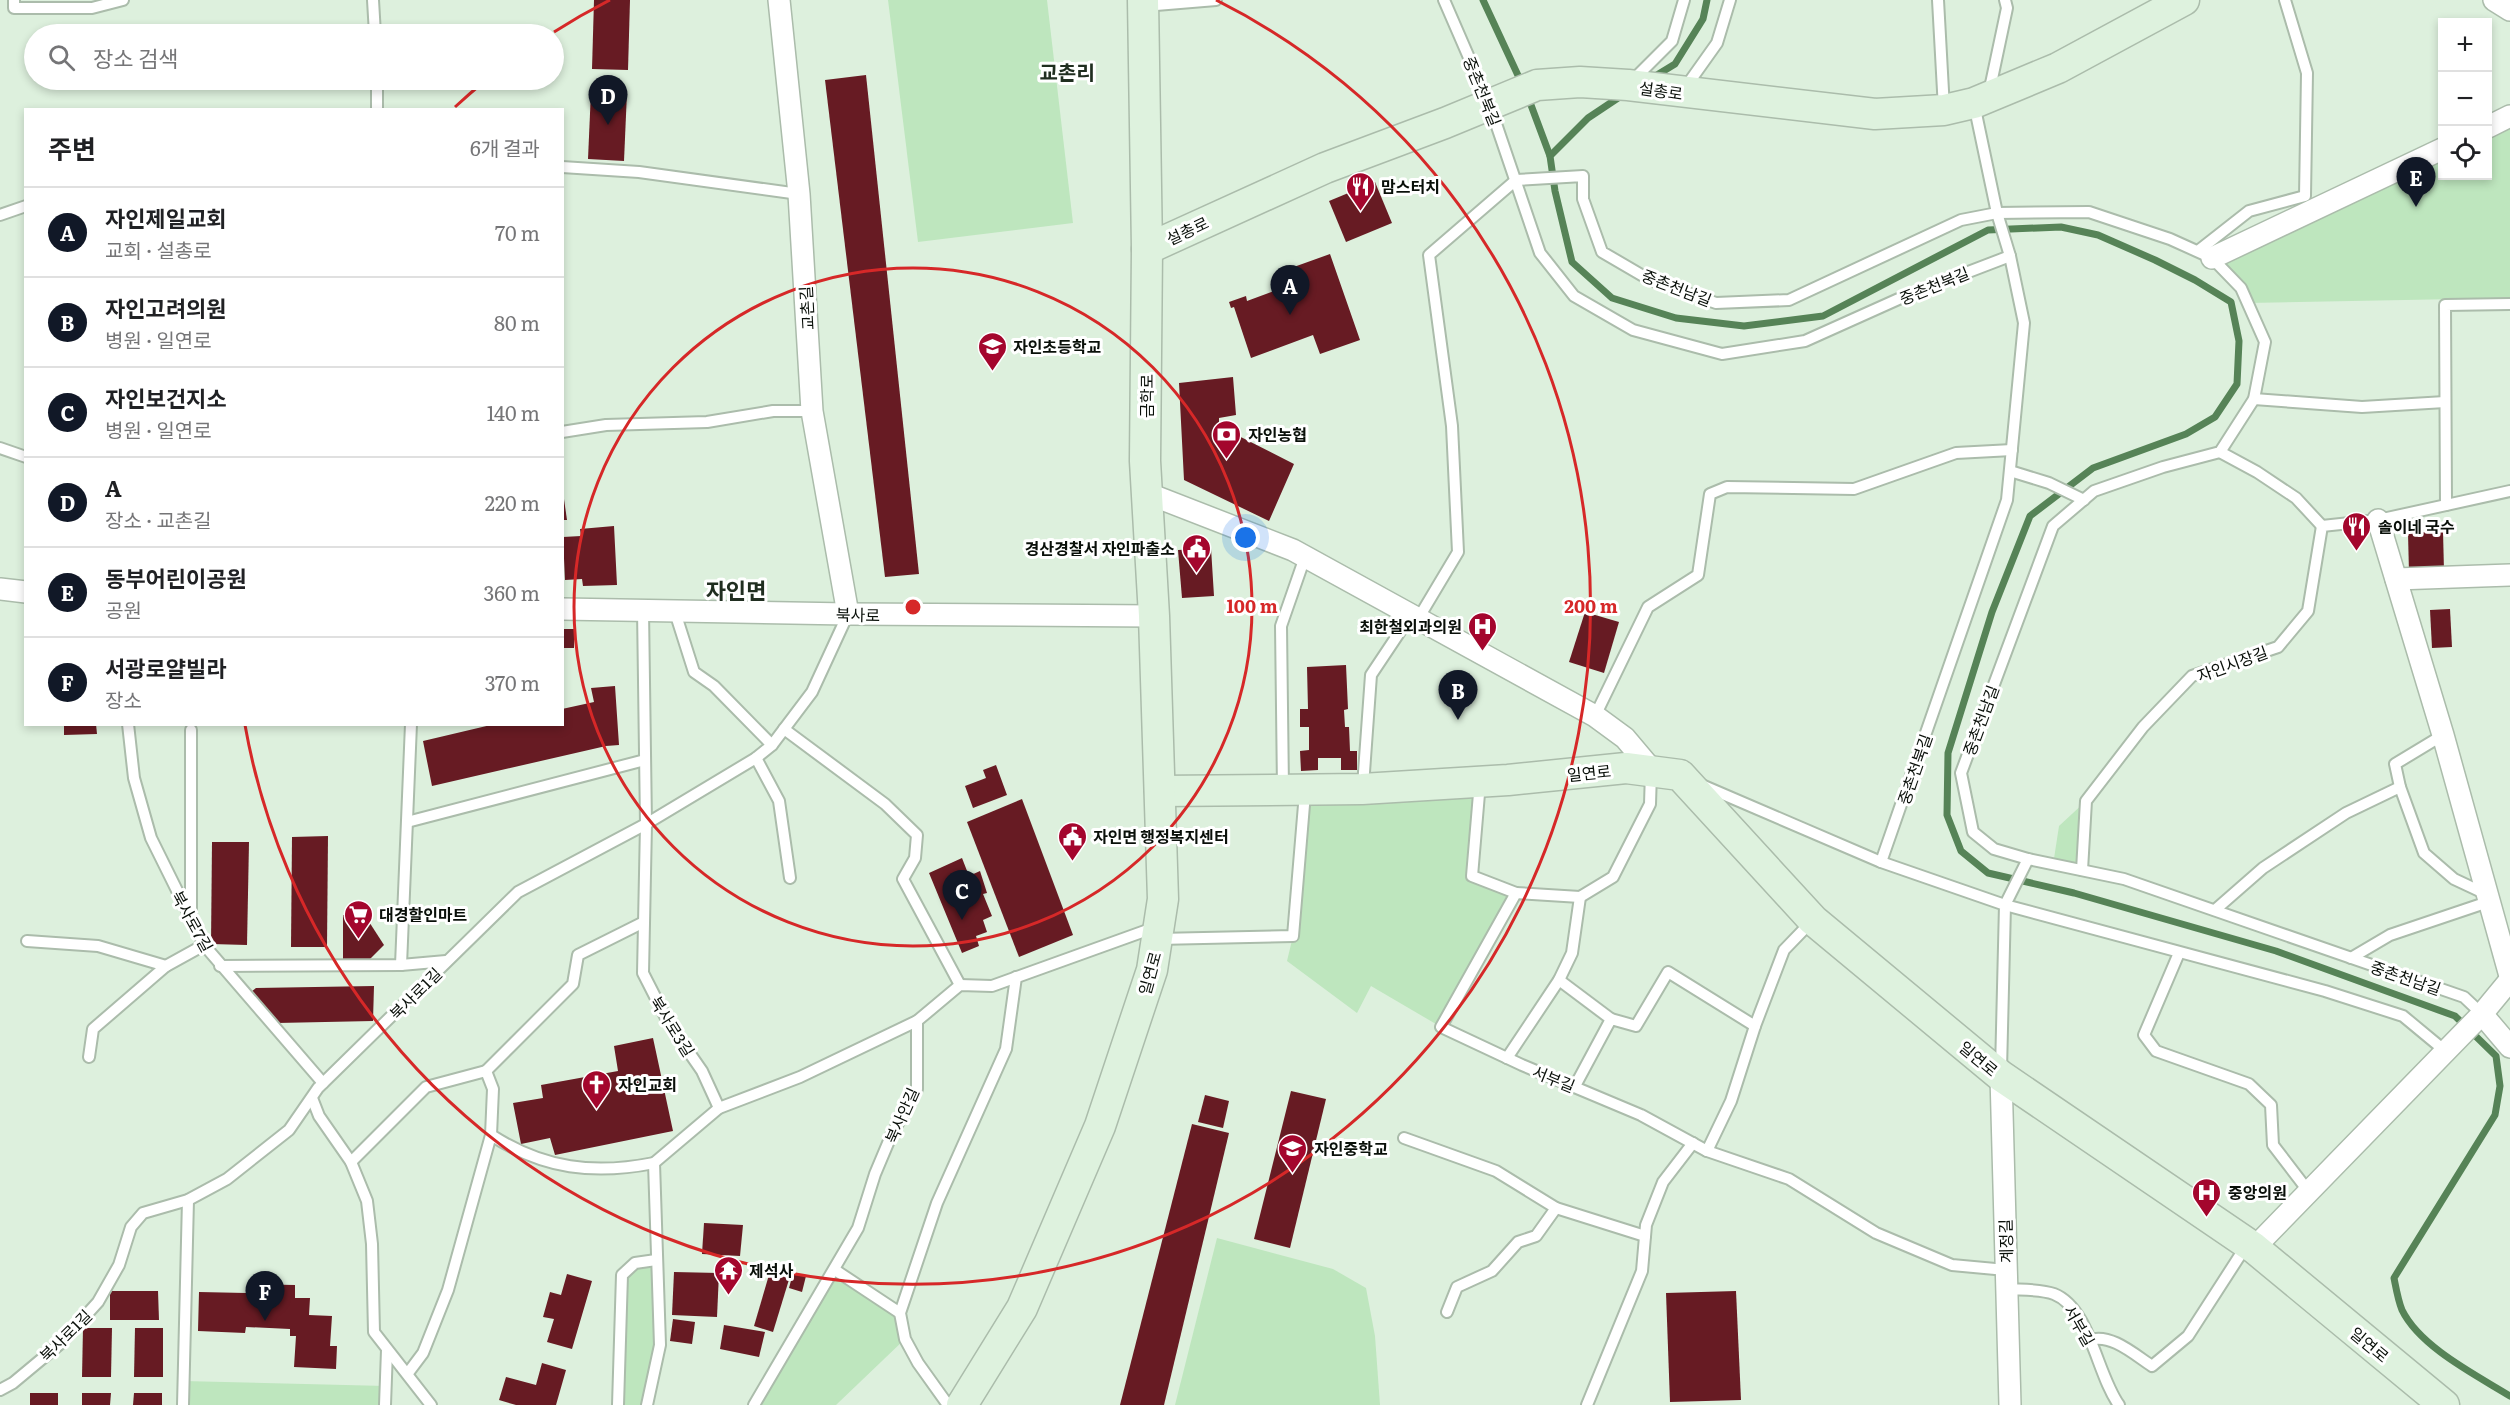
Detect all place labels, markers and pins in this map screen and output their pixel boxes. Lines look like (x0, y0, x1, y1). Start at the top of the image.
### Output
pin: D (588, 76, 628, 125)
pin: E (2396, 158, 2436, 207)
restaurant icon: 맘스터치 (1344, 170, 1376, 212)
place label: 맘스터치 (1381, 174, 1440, 198)
pin: A (1270, 266, 1310, 315)
school or university icon: 자인초등학교 (976, 330, 1008, 372)
place label: 자인초등학교 (1013, 334, 1102, 358)
bank icon: 자인농협 (1211, 418, 1243, 460)
place label: 자인농협 (1248, 422, 1307, 446)
restaurant icon: 솔이네 국수 (2341, 510, 2373, 552)
place label: 솔이네 국수 (2378, 514, 2455, 538)
public building icon: 경산경찰서 자인파출소 (1180, 532, 1212, 574)
place label: 경산경찰서 자인파출소 (1025, 536, 1175, 560)
centre of rings (903, 597, 923, 617)
hospital icon: 최한철외과의원 (1467, 610, 1499, 652)
place label: 최한철외과의원 (1359, 614, 1462, 638)
pin: B (1438, 670, 1478, 720)
public building icon: 자인면 행정복지센터 (1056, 820, 1088, 862)
place label: 자인면 행정복지센터 (1093, 824, 1229, 848)
pin: C (942, 870, 982, 920)
supermarket icon: 대경할인마트 (342, 898, 374, 940)
place label: 대경할인마트 (379, 902, 468, 926)
church icon: 자인교회 (581, 1068, 613, 1110)
place label: 자인교회 (618, 1072, 677, 1096)
school or university icon: 자인중학교 (1277, 1132, 1309, 1174)
place label: 자인중학교 (1314, 1136, 1388, 1160)
hospital icon: 중앙의원 (2191, 1176, 2223, 1218)
place label: 중앙의원 (2228, 1180, 2287, 1204)
temple icon: 제석사 (712, 1254, 744, 1296)
place label: 제석사 (749, 1258, 793, 1282)
pin: F (246, 1272, 284, 1321)

